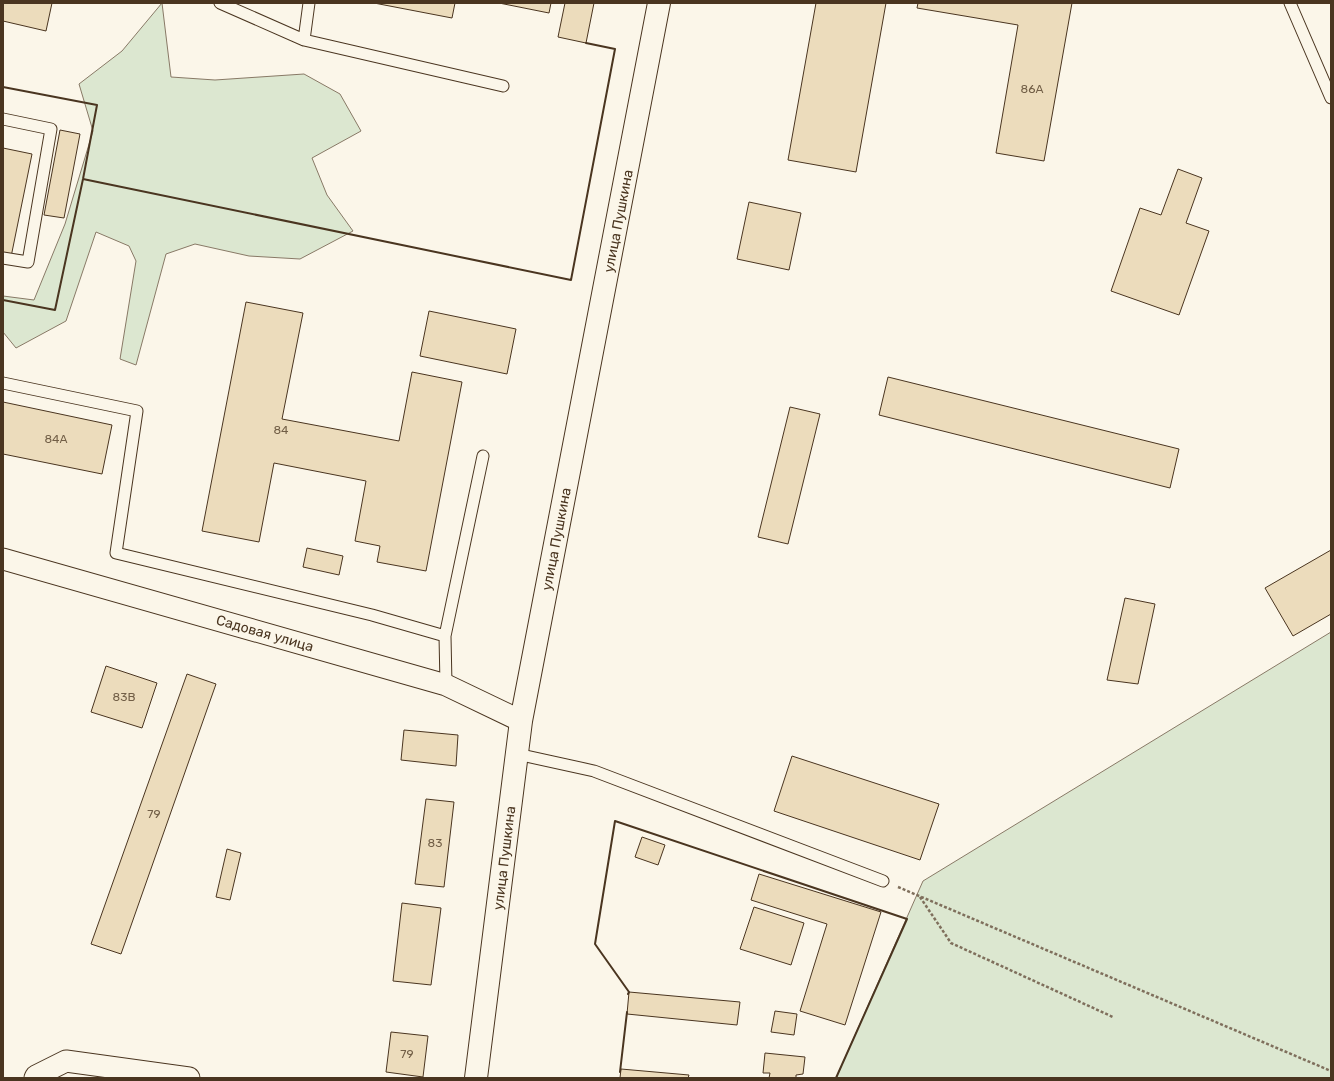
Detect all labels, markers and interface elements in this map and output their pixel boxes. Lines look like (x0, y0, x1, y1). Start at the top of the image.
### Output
house number: 86А (1021, 82, 1043, 96)
street label: улица Пушкина (600, 168, 637, 274)
house number: 84 (273, 423, 289, 437)
house number: 84А (44, 432, 68, 446)
street label: улица Пушкина (538, 486, 575, 592)
street label: Садовая улица (214, 611, 315, 655)
house number: 83В (113, 690, 135, 704)
street label: улица Пушкина (490, 805, 519, 911)
house number: 79 (147, 807, 161, 821)
house number: 83 (428, 836, 442, 850)
house number: 79 (400, 1047, 414, 1061)

